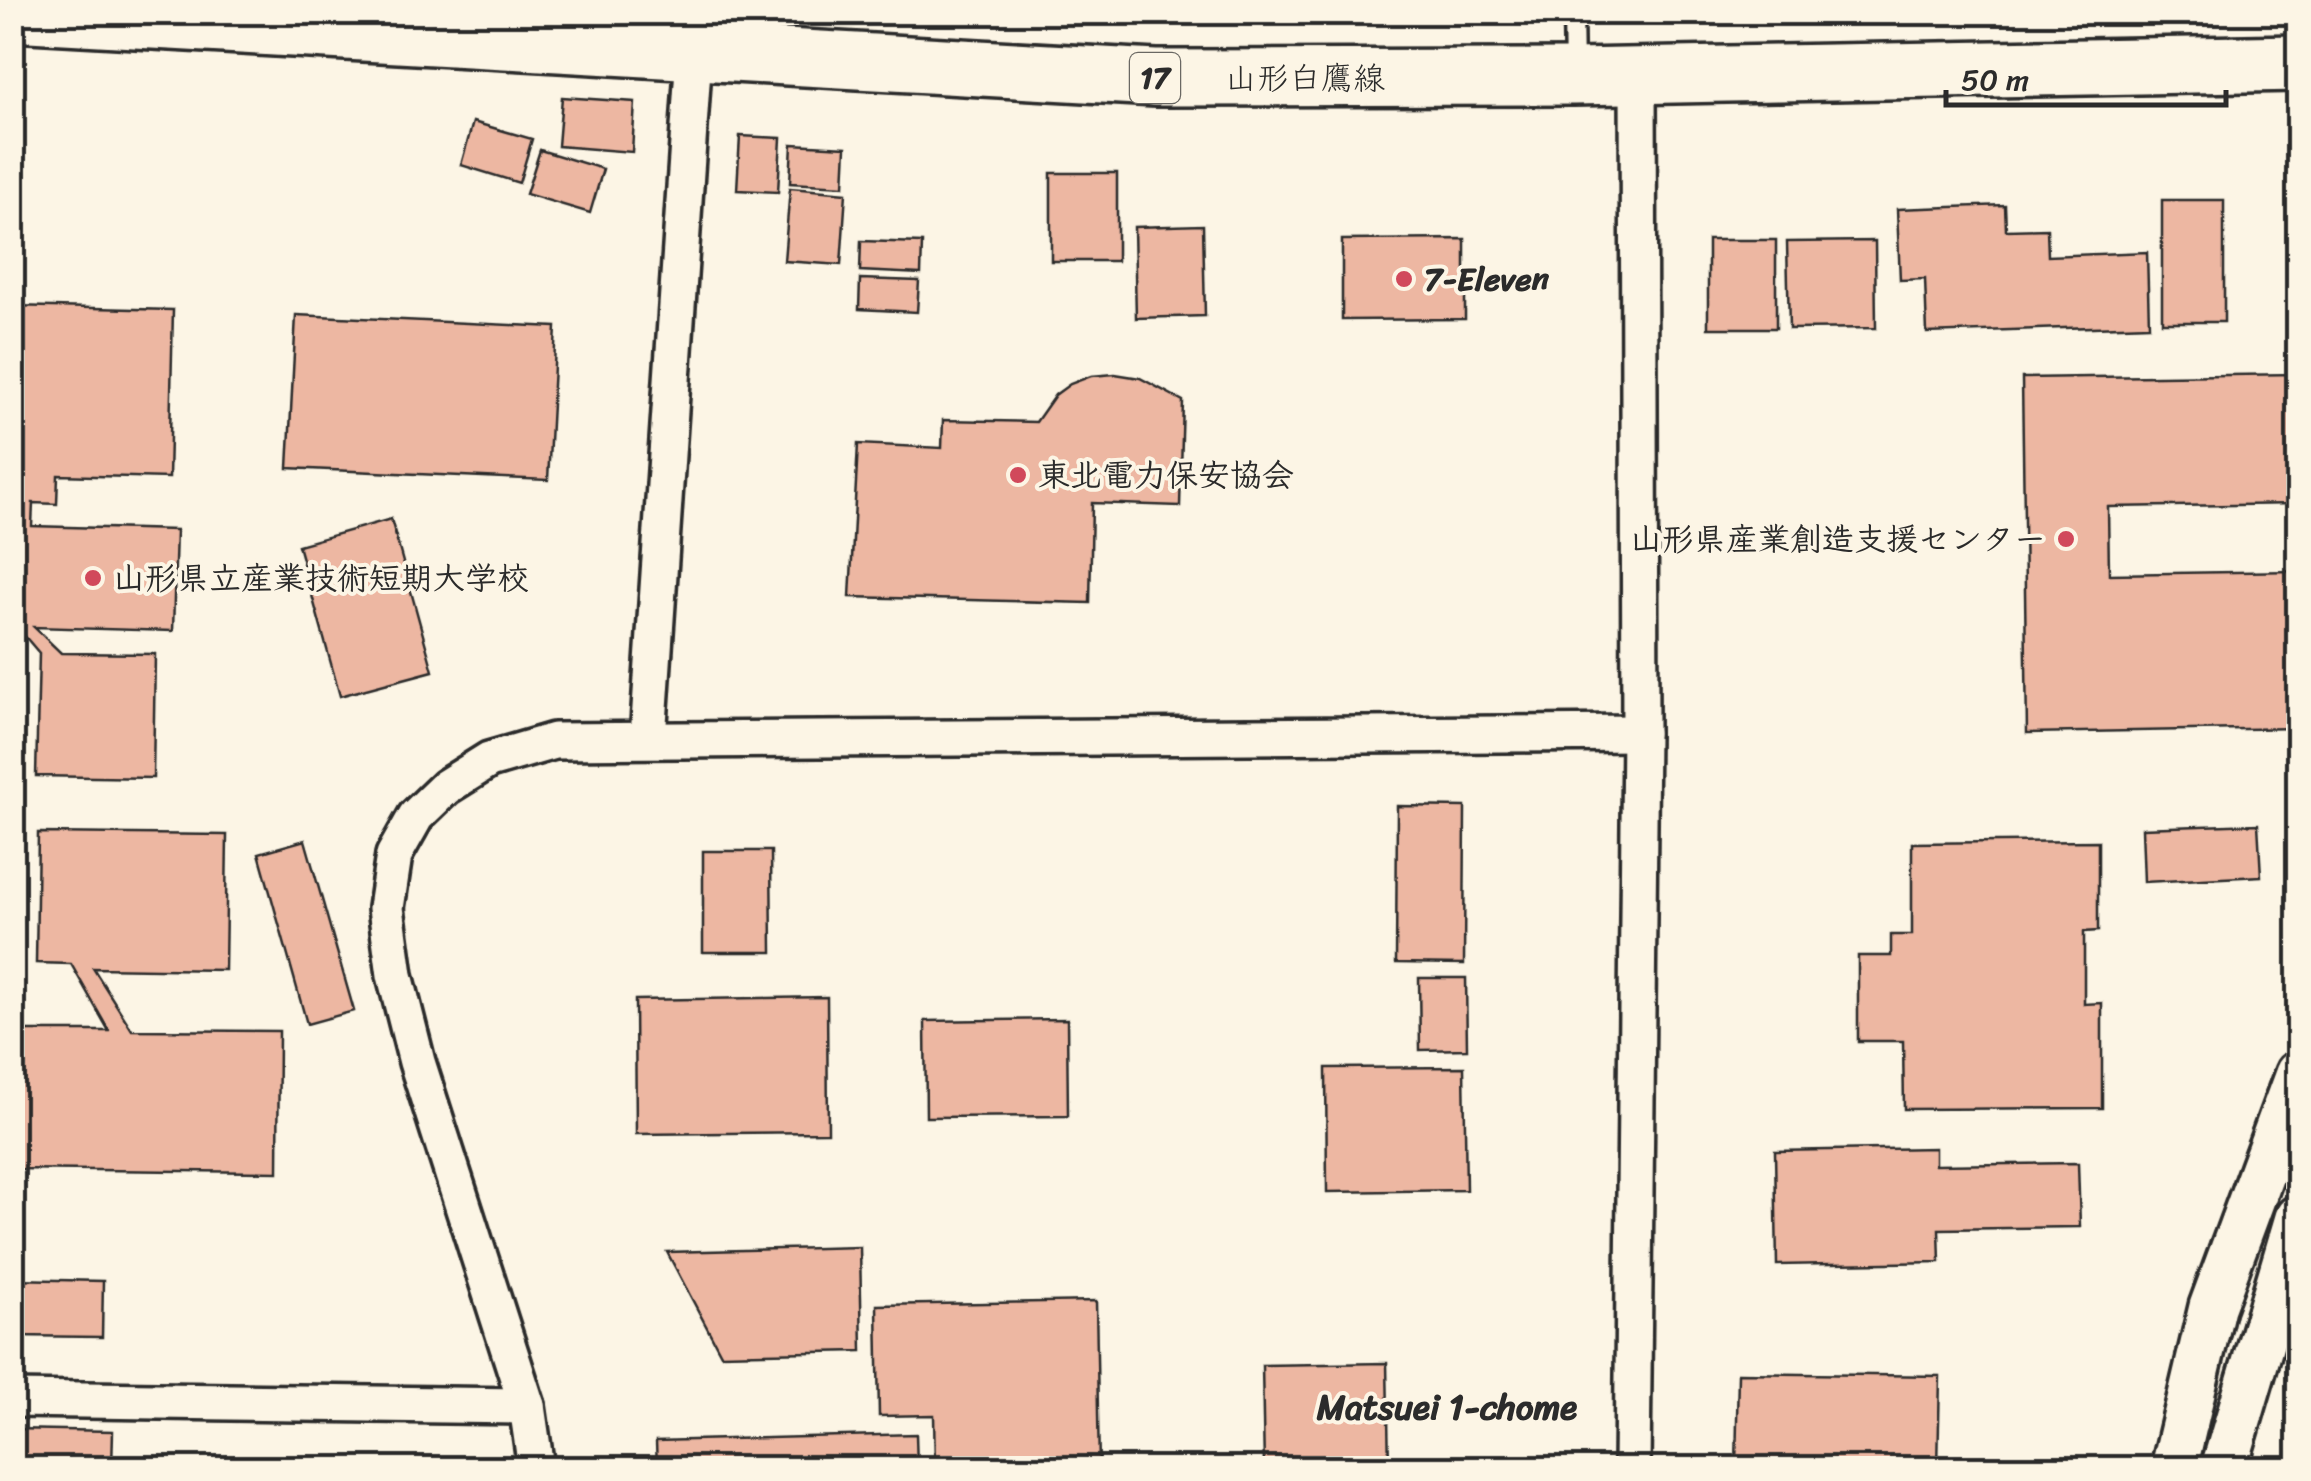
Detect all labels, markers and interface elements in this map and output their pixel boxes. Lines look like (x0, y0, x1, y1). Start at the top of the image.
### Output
scale bar (1946, 45, 2226, 107)
street label: 山形白鷹線 (1225, 50, 1385, 107)
road number: 17 (1130, 53, 1180, 103)
text: 50 m (1961, 53, 2029, 107)
place label: 7-Eleven (1424, 251, 1550, 308)
marker: 7-Eleven (1393, 268, 1415, 290)
place label: 東北電力保安協会 (1038, 447, 1294, 504)
marker: 東北電力保安協会 (1007, 464, 1029, 486)
place label: 山形県産業創造支援センター (1630, 511, 2046, 568)
marker: 山形県産業創造支援センター (2055, 528, 2077, 550)
place label: 山形県立産業技術短期大学校 (113, 550, 529, 607)
marker: 山形県立産業技術短期大学校 (82, 567, 104, 589)
district label: Matsuei 1-chome (1316, 1376, 1577, 1438)

